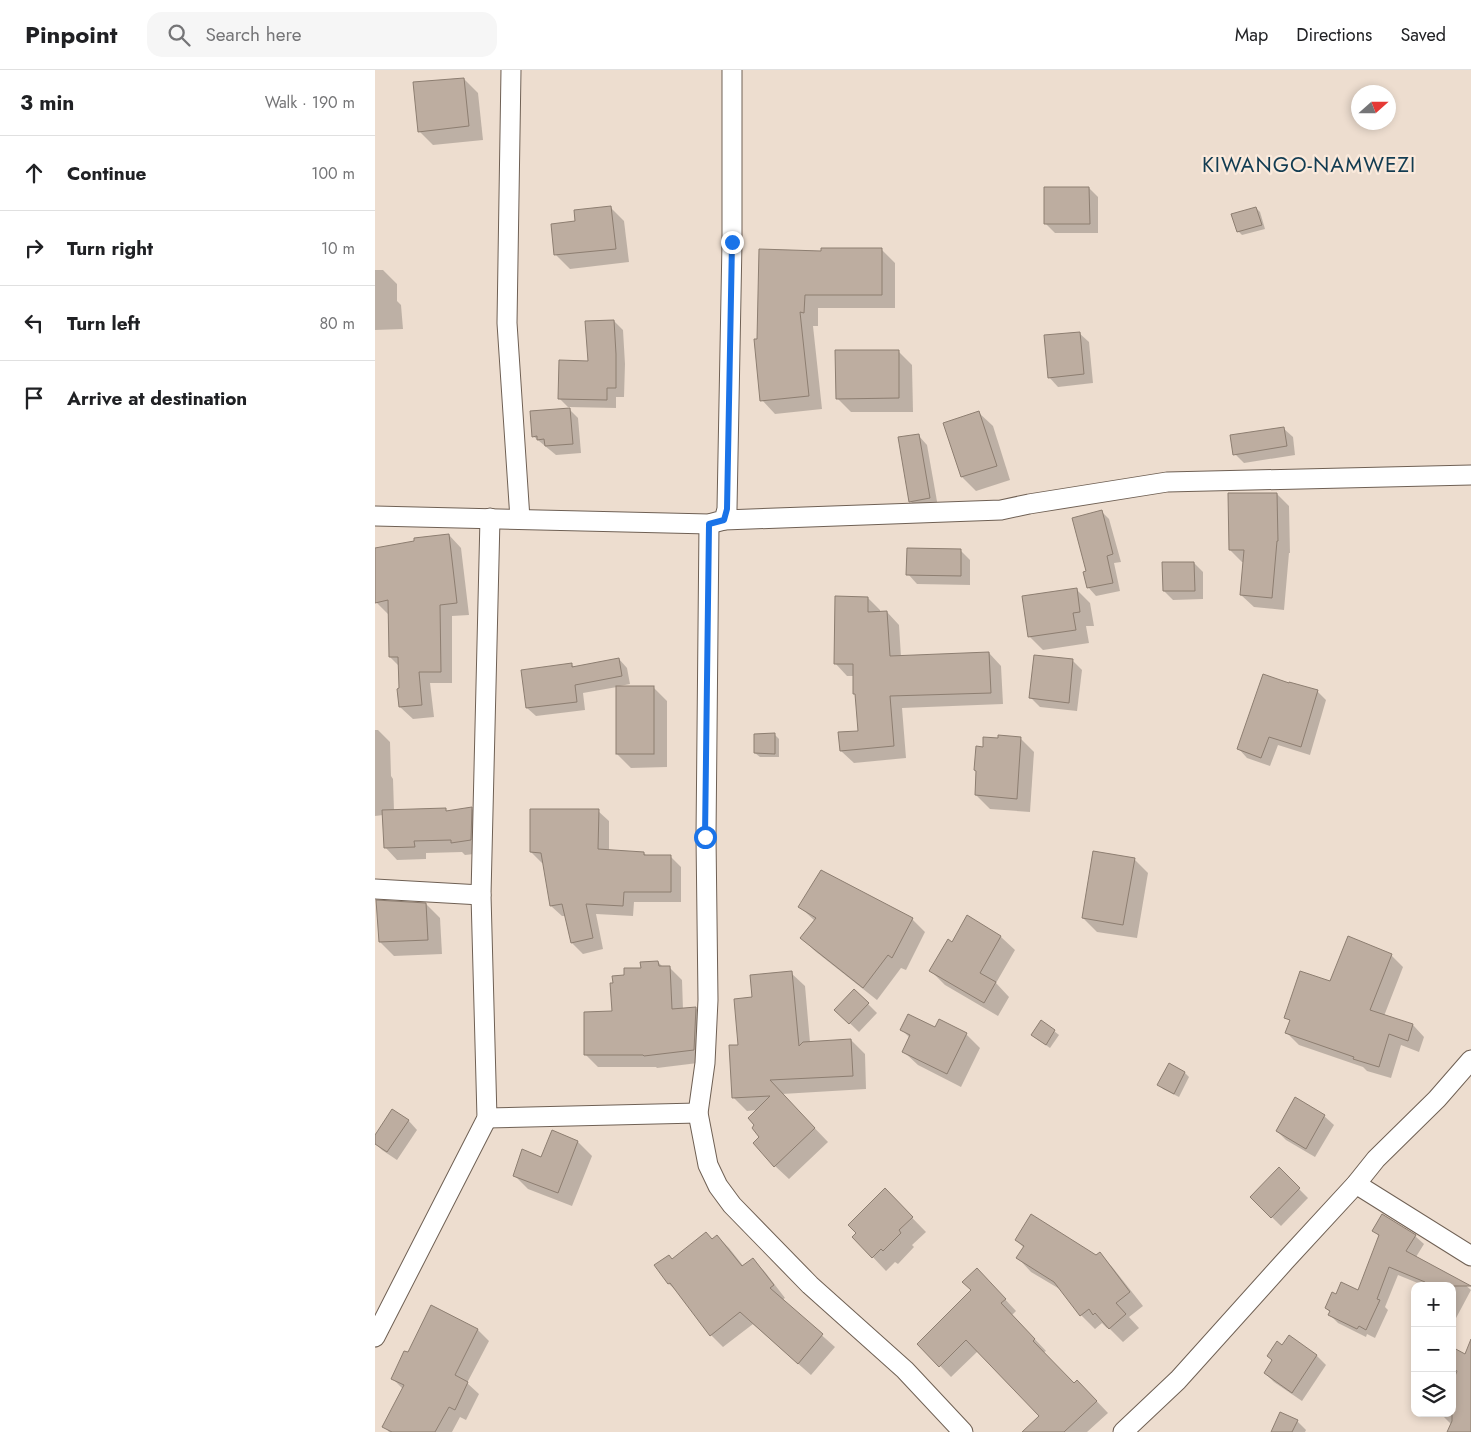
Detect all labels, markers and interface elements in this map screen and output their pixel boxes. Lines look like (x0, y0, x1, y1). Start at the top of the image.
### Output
search box (147, 12, 497, 57)
text: Pinpoint (25, 17, 117, 52)
icon: search (165, 21, 193, 49)
text: Search here (205, 21, 302, 48)
text: Map (1235, 22, 1268, 48)
text: Directions (1296, 22, 1372, 48)
text: Saved (1400, 22, 1446, 48)
north arrow (1351, 85, 1396, 130)
text: 3 min (20, 88, 74, 118)
text: Walk · 190 m (265, 91, 355, 114)
district label: KIWANGO-NAMWEZI (1202, 150, 1416, 180)
icon: ahead (20, 159, 48, 187)
text: Continue (67, 160, 146, 187)
text: 100 m (311, 162, 355, 185)
route end (721, 231, 744, 254)
icon: right (20, 234, 48, 262)
text: Turn right (67, 235, 153, 262)
text: 10 m (321, 237, 355, 260)
icon: left (20, 309, 48, 337)
text: Turn left (67, 310, 140, 337)
text: 80 m (319, 312, 355, 335)
icon: arrive (20, 384, 48, 412)
text: Arrive at destination (67, 385, 247, 412)
route start (694, 826, 717, 849)
map controls (1411, 1282, 1456, 1417)
button: + (1411, 1282, 1456, 1327)
button: − (1411, 1327, 1456, 1372)
button: layers (1411, 1372, 1456, 1417)

